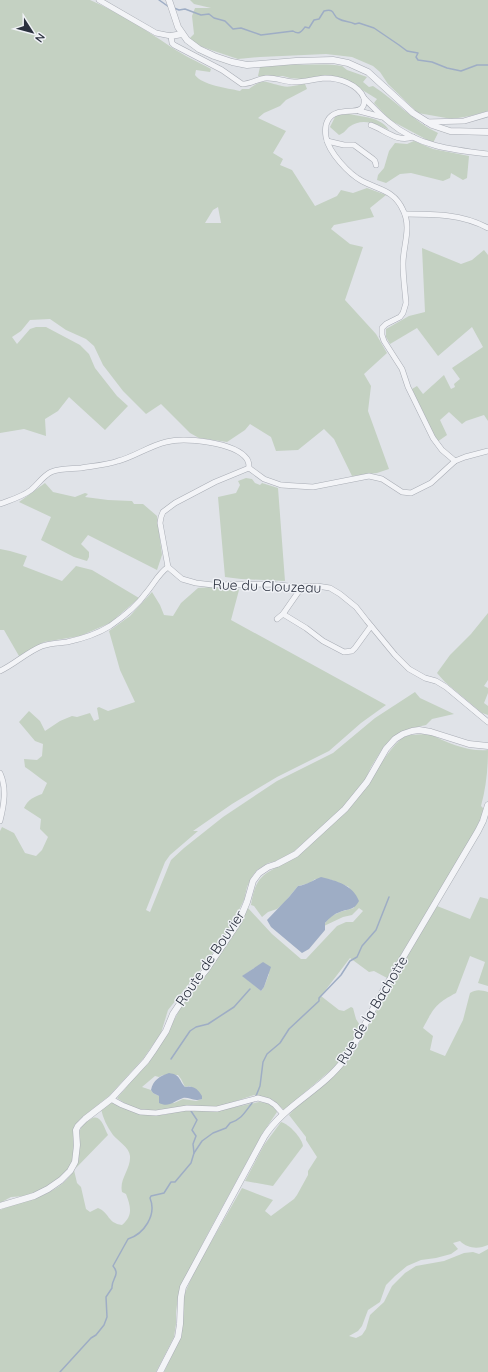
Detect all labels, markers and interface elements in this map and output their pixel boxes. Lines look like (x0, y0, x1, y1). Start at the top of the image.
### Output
north arrow (12, 12, 52, 52)
text: N (32, 30, 48, 45)
street label: Rue du Clouzeau (212, 575, 322, 597)
street label: Route de Bouvier (171, 906, 249, 1009)
street label: Rue de la Bachotte (333, 952, 412, 1067)

